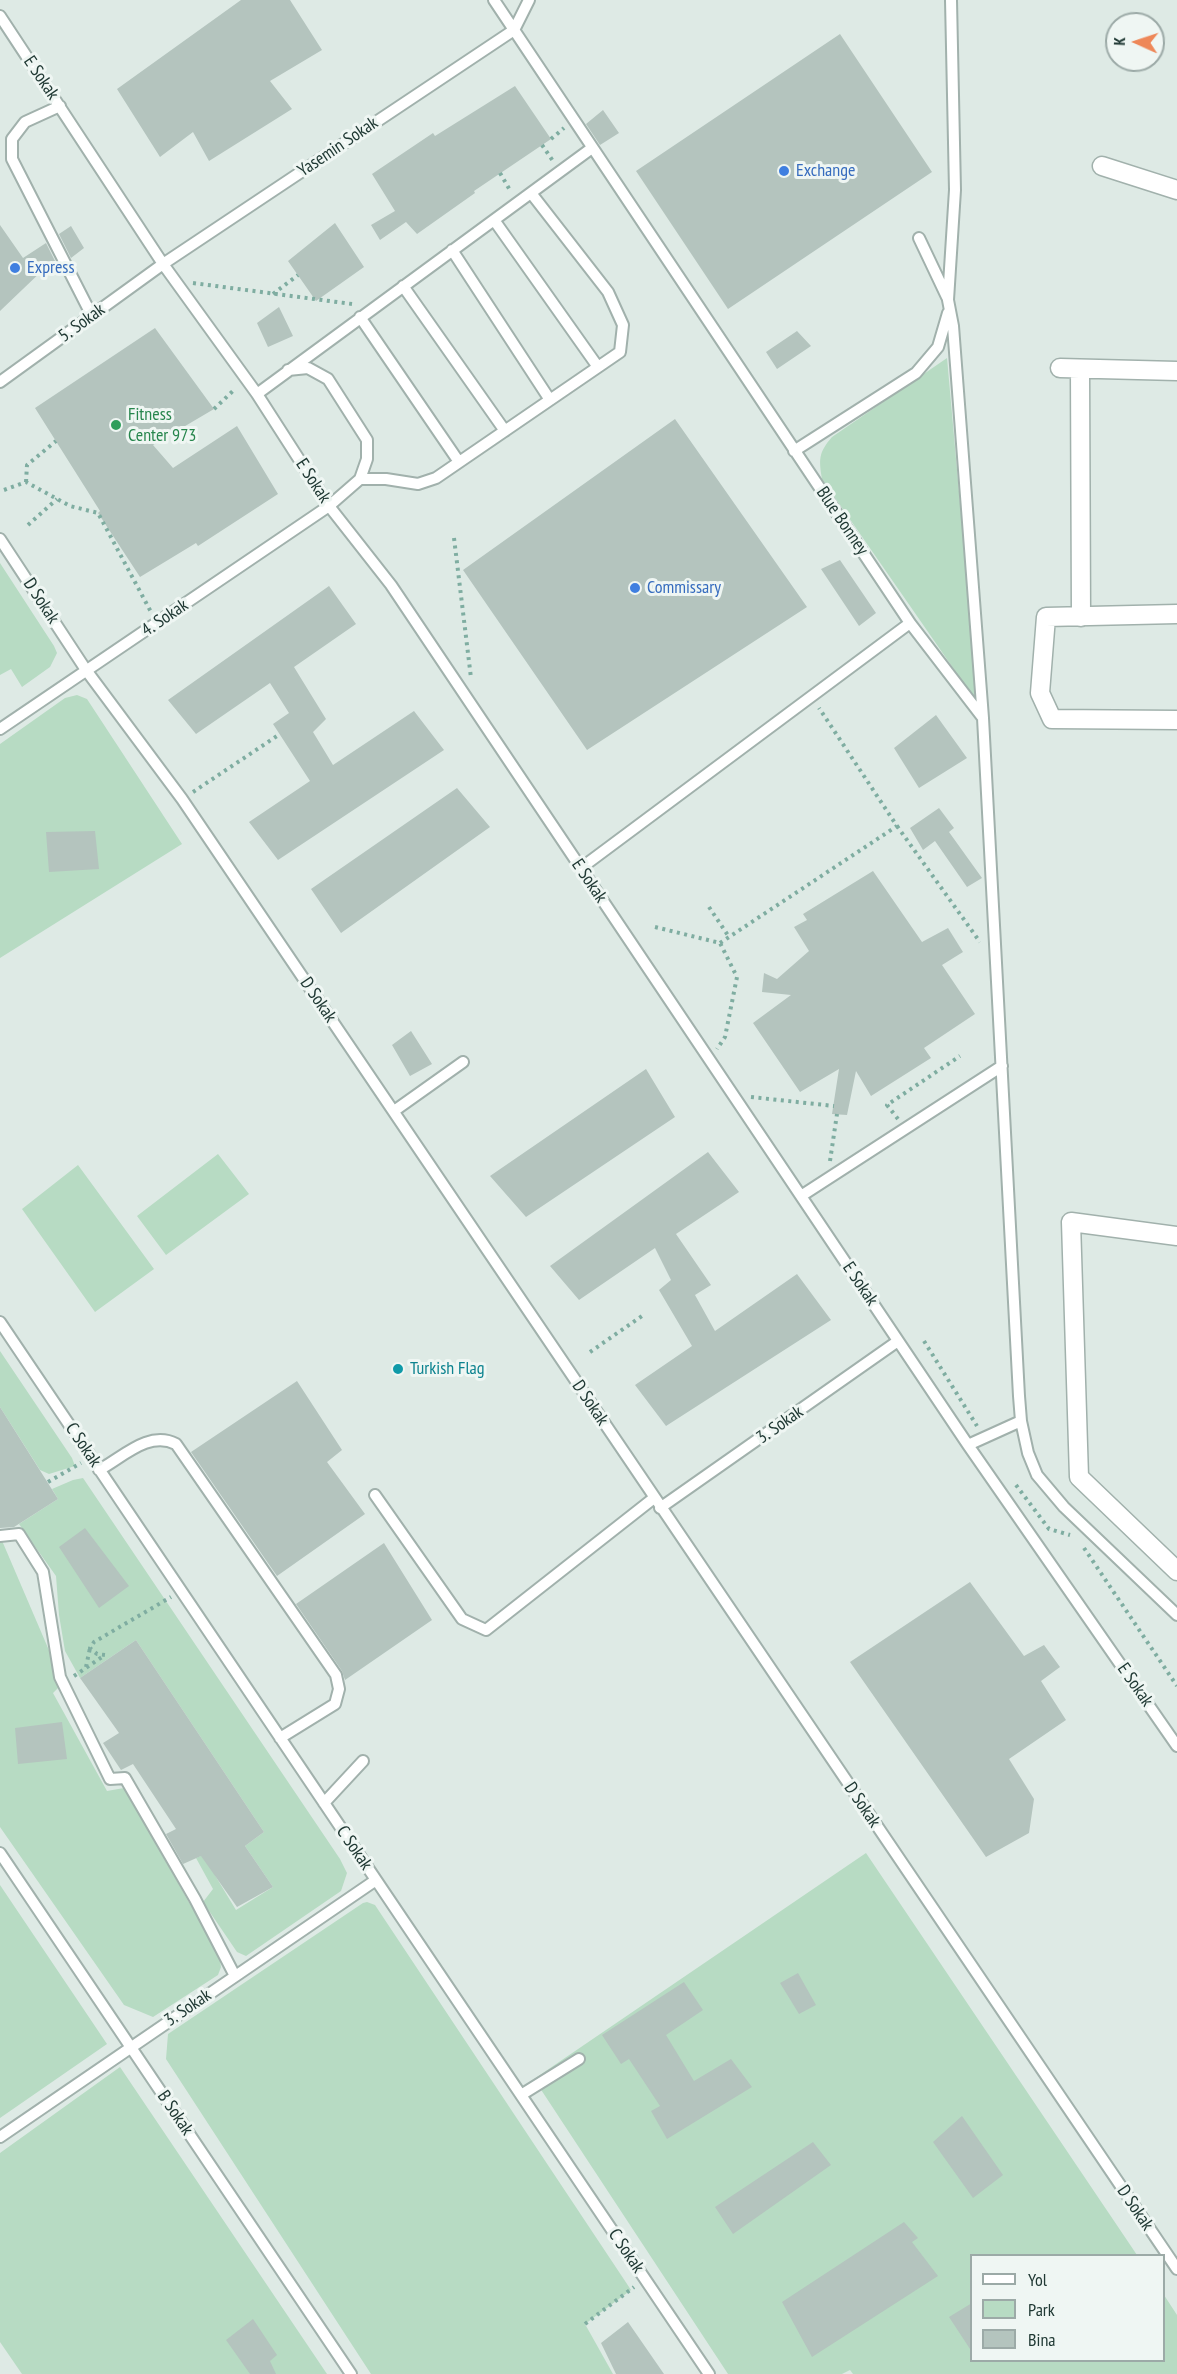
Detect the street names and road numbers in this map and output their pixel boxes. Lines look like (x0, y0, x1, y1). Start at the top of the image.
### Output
street label: E Sokak (19, 52, 63, 104)
street label: Yasemin Sokak (294, 112, 382, 182)
street label: 5. Sokak (55, 299, 109, 347)
street label: E Sokak (291, 455, 335, 507)
street label: Blue Bonney (811, 483, 873, 559)
street label: D Sokak (18, 574, 64, 628)
street label: 4. Sokak (138, 595, 192, 641)
street label: E Sokak (567, 855, 611, 907)
street label: D Sokak (295, 973, 341, 1027)
street label: E Sokak (838, 1258, 882, 1310)
street label: D Sokak (567, 1376, 613, 1430)
street label: 3. Sokak (753, 1401, 807, 1449)
street label: C Sokak (60, 1419, 106, 1471)
street label: E Sokak (1112, 1659, 1158, 1711)
street label: D Sokak (839, 1778, 885, 1832)
street label: C Sokak (331, 1822, 377, 1874)
street label: 3. Sokak (161, 1985, 215, 2031)
street label: B Sokak (152, 2087, 198, 2139)
street label: D Sokak (1112, 2181, 1158, 2235)
street label: C Sokak (603, 2225, 649, 2277)

